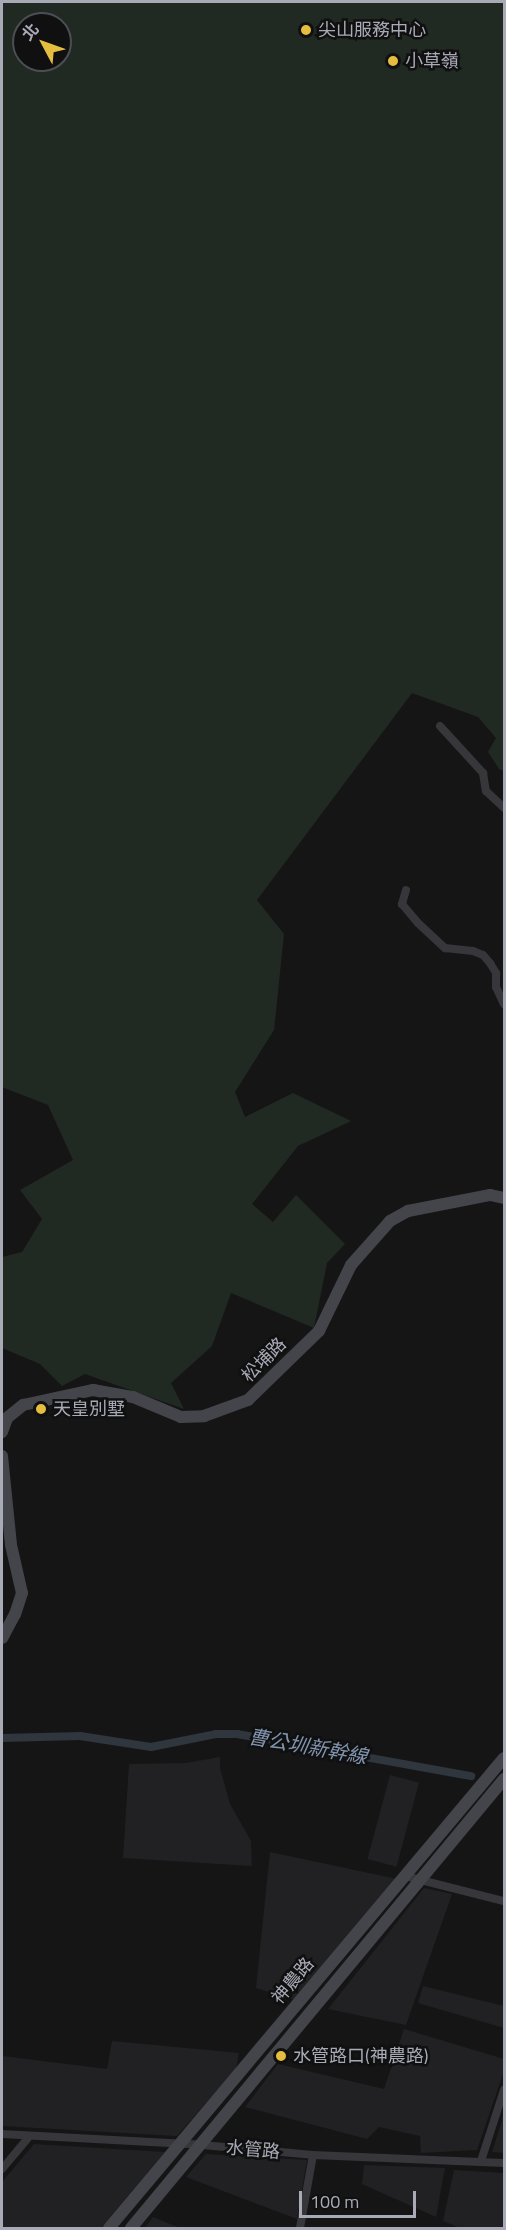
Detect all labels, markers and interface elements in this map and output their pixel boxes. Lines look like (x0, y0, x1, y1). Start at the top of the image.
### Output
north arrow (12, 12, 72, 72)
text: 北 (16, 18, 44, 45)
place label: 尖山服務中心 (318, 19, 426, 41)
marker: 尖山服務中心 (299, 23, 313, 37)
place label: 小草嶺 (405, 50, 459, 72)
marker: 小草嶺 (386, 54, 400, 68)
street label: 松埔路 (237, 1333, 291, 1387)
place label: 天皇別墅 (53, 1398, 125, 1420)
marker: 天皇別墅 (34, 1402, 48, 1416)
water label: 曹公圳新幹線 (247, 1724, 369, 1768)
street label: 神農路 (267, 1953, 319, 2009)
place label: 水管路口(神農路) (293, 2045, 429, 2067)
marker: 水管路口(神農路) (274, 2049, 288, 2063)
street label: 水管路 (225, 2137, 281, 2163)
scale bar (302, 2179, 419, 2217)
text: 100 m (310, 2188, 359, 2215)

